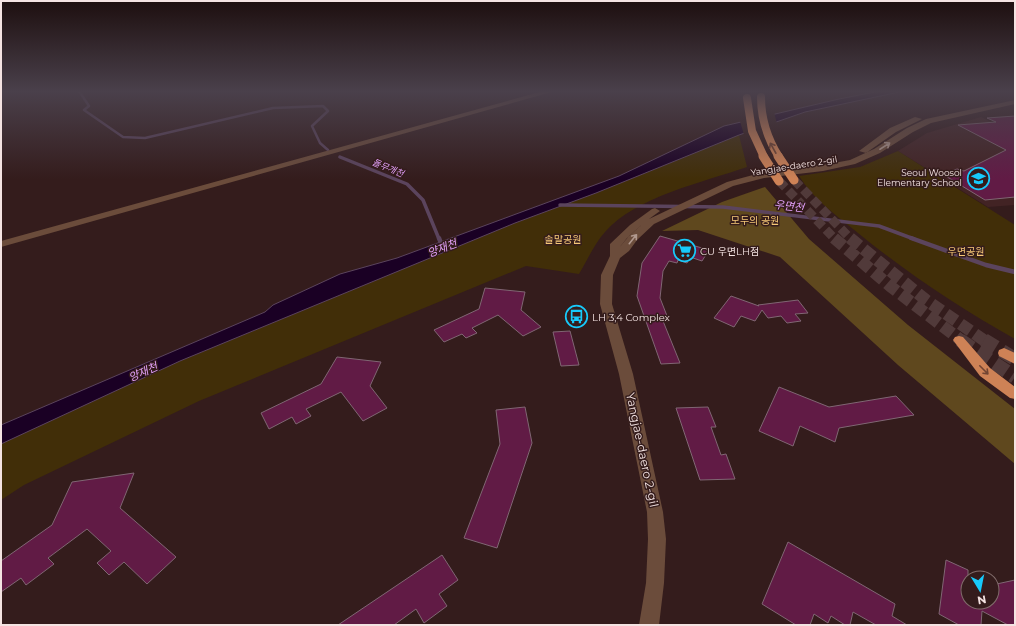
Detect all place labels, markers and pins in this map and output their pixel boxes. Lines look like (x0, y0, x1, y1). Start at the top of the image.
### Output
school or university icon: Seoul Woosol Elementary School (965, 165, 991, 191)
place label: Seoul Woosol Elementary School (877, 167, 962, 188)
supermarket icon: CU 우면LH점 (672, 238, 698, 264)
place label: CU 우면LH점 (700, 245, 759, 258)
bus stop icon: LH 3,4 Complex (564, 304, 590, 330)
place label: LH 3,4 Complex (592, 311, 671, 324)

